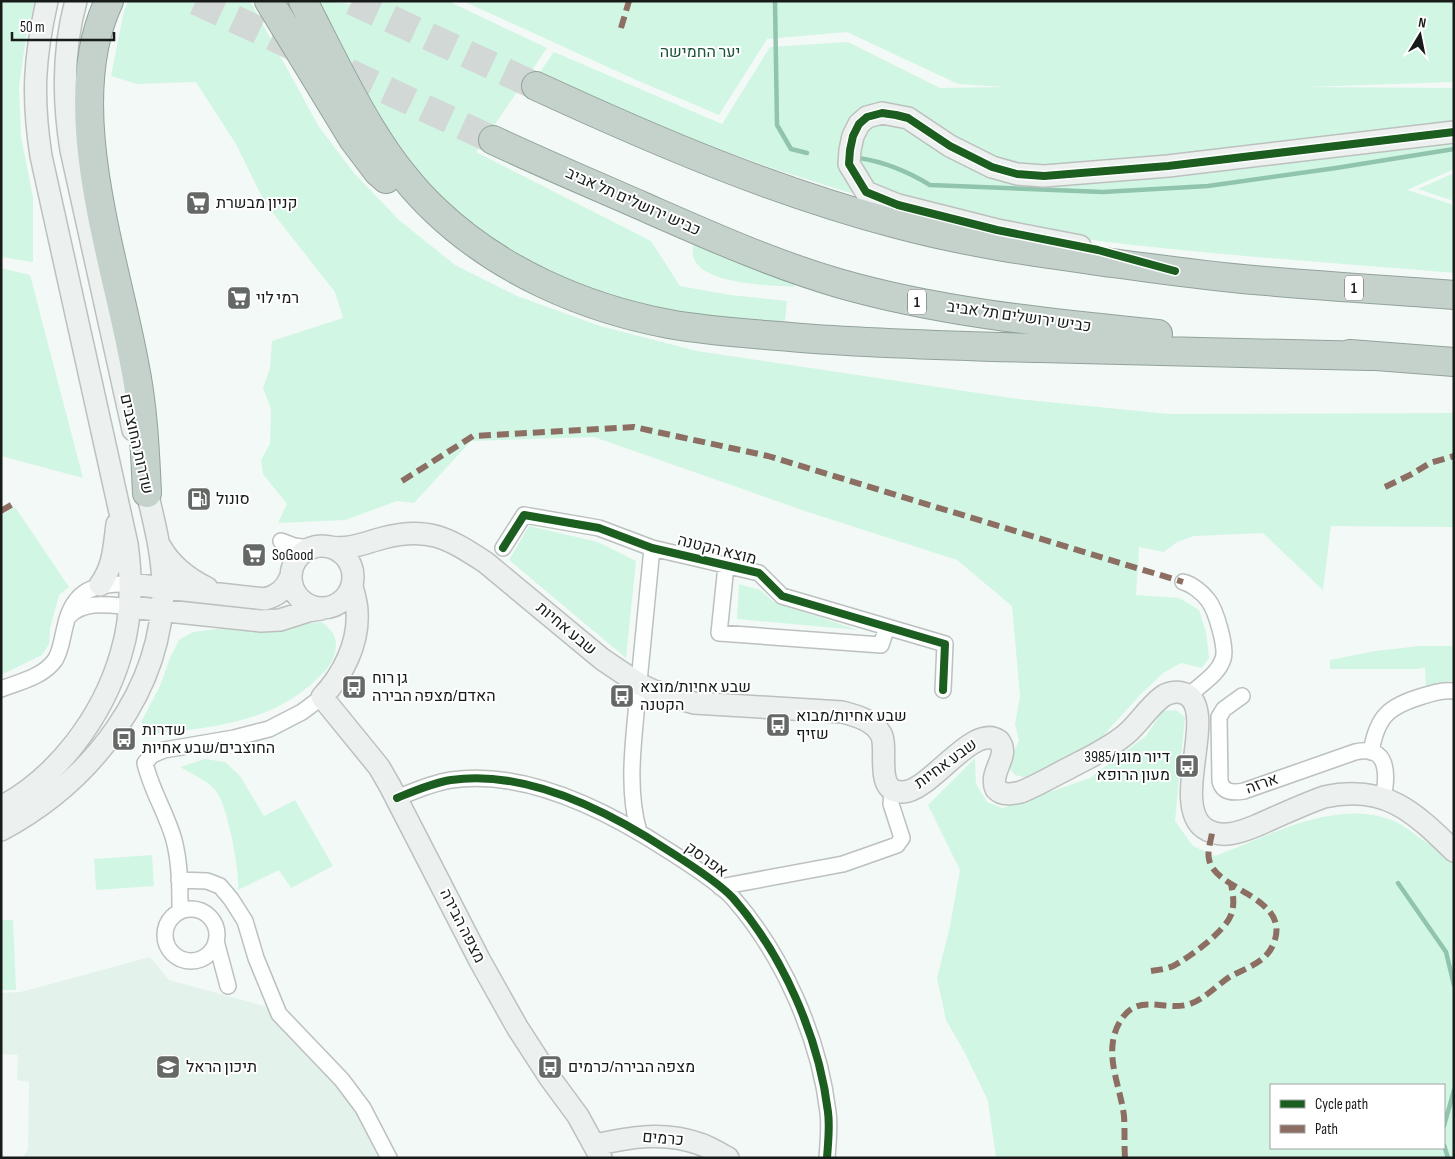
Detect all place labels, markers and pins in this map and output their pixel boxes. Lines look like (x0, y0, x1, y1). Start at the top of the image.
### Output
supermarket icon: קניון מבשרת (185, 190, 211, 216)
place label: קניון מבשרת (216, 194, 298, 213)
supermarket icon: רמי לוי (226, 285, 252, 311)
place label: רמי לוי (256, 289, 299, 308)
fuel station icon: סונול (186, 486, 212, 512)
place label: סונול (216, 490, 250, 509)
supermarket icon: SoGood (241, 542, 267, 568)
place label: SoGood (272, 546, 313, 565)
place label: גן רוח האדם/מצפה הבירה (372, 669, 496, 706)
bus stop icon: גן רוח האדם/מצפה הבירה (341, 674, 367, 700)
place label: שבע אחיות/מוצא הקטנה (640, 678, 751, 715)
bus stop icon: שבע אחיות/מוצא הקטנה (609, 683, 635, 709)
place label: שבע אחיות/מבוא שזיף (796, 707, 907, 744)
bus stop icon: שבע אחיות/מבוא שזיף (765, 712, 791, 738)
place label: שדרות החוצבים/שבע אחיות (142, 721, 275, 758)
bus stop icon: שדרות החוצבים/שבע אחיות (111, 726, 137, 752)
place label: 3985/דיור מוגן מעון הרופא (1084, 748, 1170, 785)
bus stop icon: 3985/דיור מוגן מעון הרופא (1174, 753, 1200, 779)
school or university icon: תיכון הראל (155, 1054, 181, 1080)
bus stop icon: מצפה הבירה/כרמים (537, 1054, 563, 1080)
place label: תיכון הראל (186, 1058, 257, 1077)
place label: מצפה הבירה/כרמים (568, 1058, 695, 1077)

